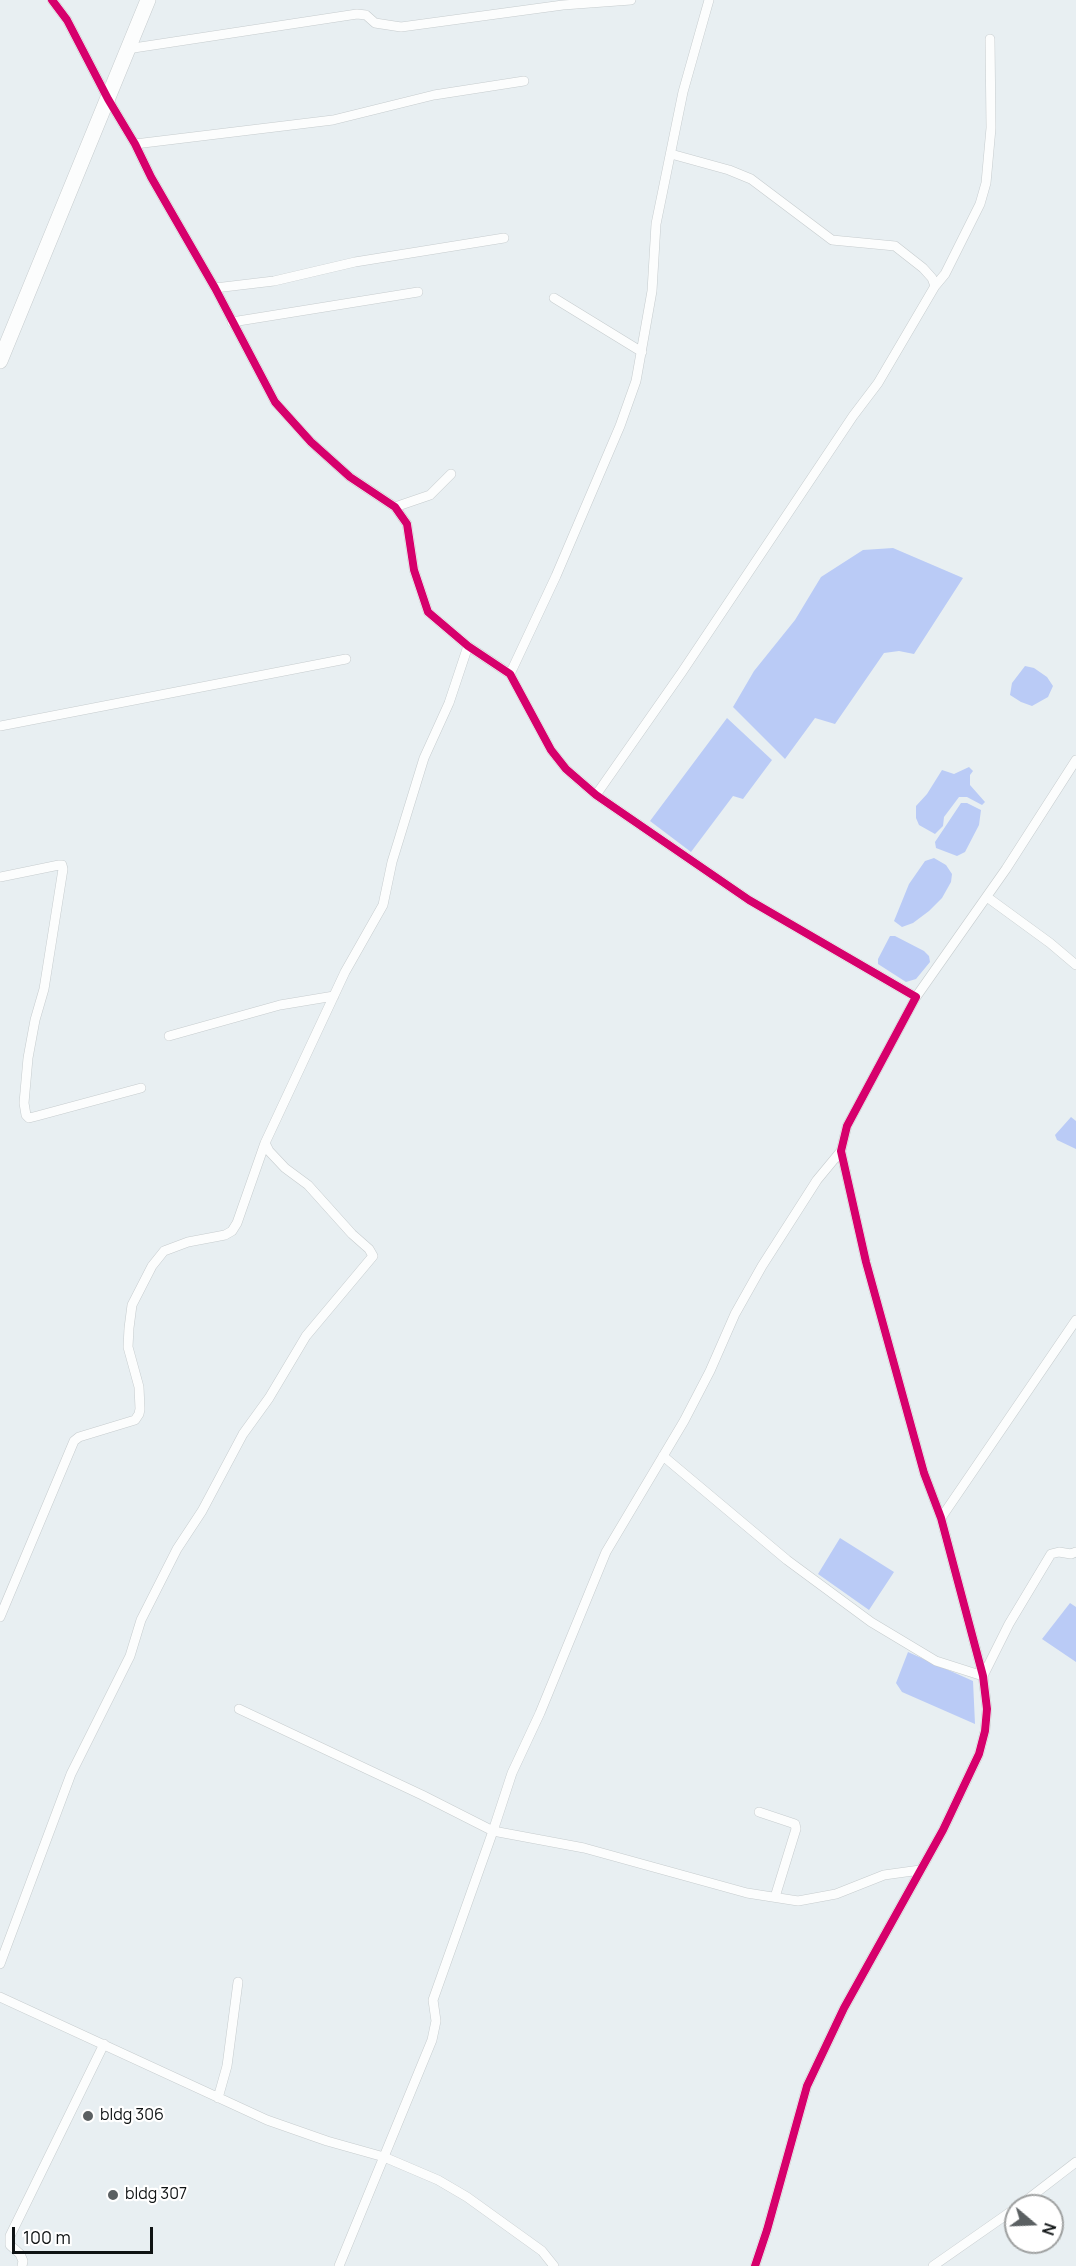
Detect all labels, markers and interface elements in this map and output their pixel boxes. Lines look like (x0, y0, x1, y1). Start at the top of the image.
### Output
place label: bldg 306 (100, 2106, 164, 2126)
marker: bldg 306 (81, 2109, 95, 2123)
place label: bldg 307 (125, 2185, 187, 2205)
marker: bldg 307 (106, 2188, 120, 2202)
north arrow (1004, 2194, 1064, 2254)
scale bar (15, 2215, 156, 2253)
text: N (1037, 2220, 1061, 2238)
text: 100 m (23, 2225, 71, 2249)

